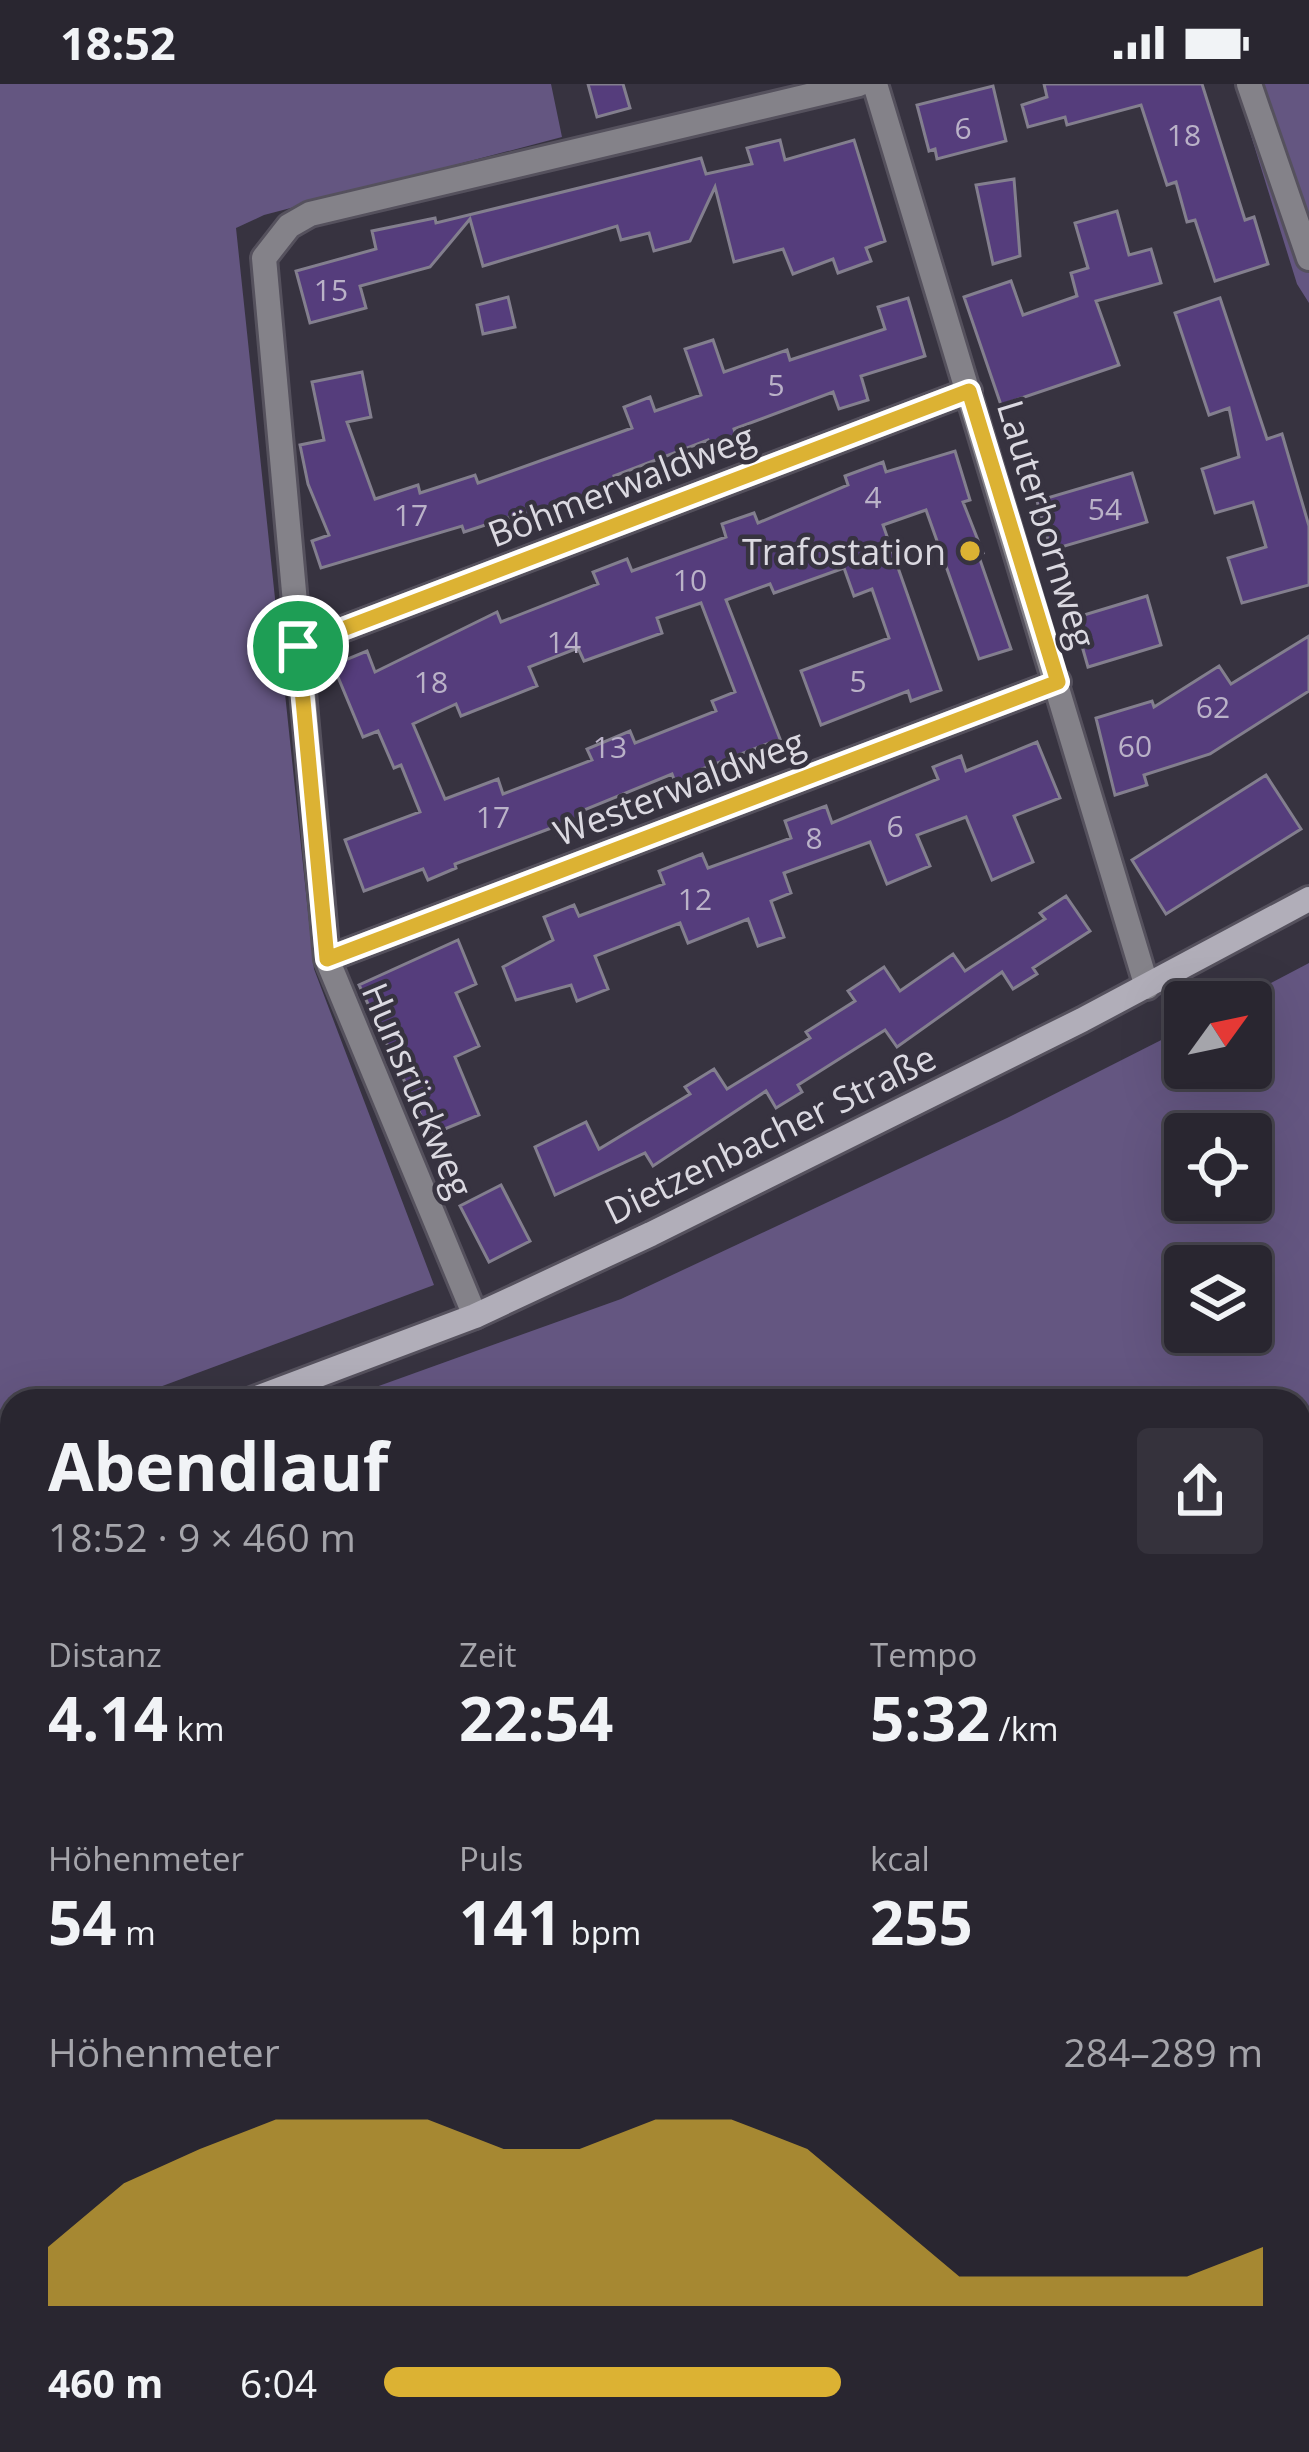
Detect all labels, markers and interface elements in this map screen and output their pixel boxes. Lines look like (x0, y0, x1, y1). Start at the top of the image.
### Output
text: 18:52 (60, 12, 176, 73)
house number: 6 (954, 107, 972, 148)
house number: 18 (1167, 114, 1201, 155)
house number: 15 (314, 269, 348, 310)
house number: 5 (767, 364, 785, 405)
street label: Lauterbornweg (986, 394, 1108, 654)
street label: Böhmerwaldweg (481, 412, 761, 558)
house number: 4 (864, 476, 882, 517)
house number: 54 (1088, 488, 1122, 529)
house number: 17 (394, 494, 428, 535)
place label: Trafostation (742, 527, 946, 576)
marker: Trafostation (957, 538, 983, 564)
house number: 10 (673, 559, 707, 600)
pin (247, 595, 349, 697)
icon: arrive (265, 613, 331, 679)
house number: 14 (547, 621, 581, 662)
house number: 5 (849, 660, 867, 701)
house number: 18 (414, 661, 448, 702)
house number: 62 (1196, 686, 1230, 727)
street label: Westerwaldweg (546, 717, 812, 857)
house number: 60 (1118, 725, 1152, 766)
house number: 13 (593, 726, 627, 767)
house number: 17 (476, 796, 510, 837)
house number: 6 (886, 805, 904, 846)
house number: 8 (805, 817, 823, 858)
house number: 12 (678, 878, 712, 919)
street label: Hunsrückweg (351, 975, 485, 1205)
north arrow (1164, 981, 1272, 1089)
map controls (1164, 981, 1272, 1353)
street label: Dietzenbacher Straße (596, 1032, 944, 1236)
button: locate (1164, 1113, 1272, 1221)
button: layers (1164, 1245, 1272, 1353)
text: Abendlauf (48, 1420, 388, 1510)
button: share (1137, 1428, 1263, 1554)
text: 18:52 · 9 × 460 m (48, 1510, 356, 1563)
text: Distanz (48, 1632, 162, 1677)
text: Zeit (459, 1632, 517, 1677)
text: Tempo (870, 1632, 977, 1677)
text: 4.14 (48, 1677, 168, 1759)
text: 22:54 (459, 1677, 613, 1759)
text: 5:32 (870, 1677, 990, 1759)
text: km (168, 1706, 225, 1751)
text: /km (990, 1706, 1059, 1751)
text: Höhenmeter (48, 1836, 244, 1881)
text: Puls (459, 1836, 523, 1881)
text: kcal (870, 1836, 930, 1881)
text: 54 (48, 1881, 117, 1963)
text: 141 (459, 1881, 562, 1963)
text: 255 (870, 1881, 973, 1963)
text: m (117, 1910, 156, 1955)
text: bpm (562, 1910, 641, 1955)
text: Höhenmeter (48, 2025, 280, 2078)
text: 284–289 m (1063, 2025, 1263, 2078)
text: 460 m (48, 2356, 163, 2409)
text: 6:04 (240, 2356, 317, 2409)

